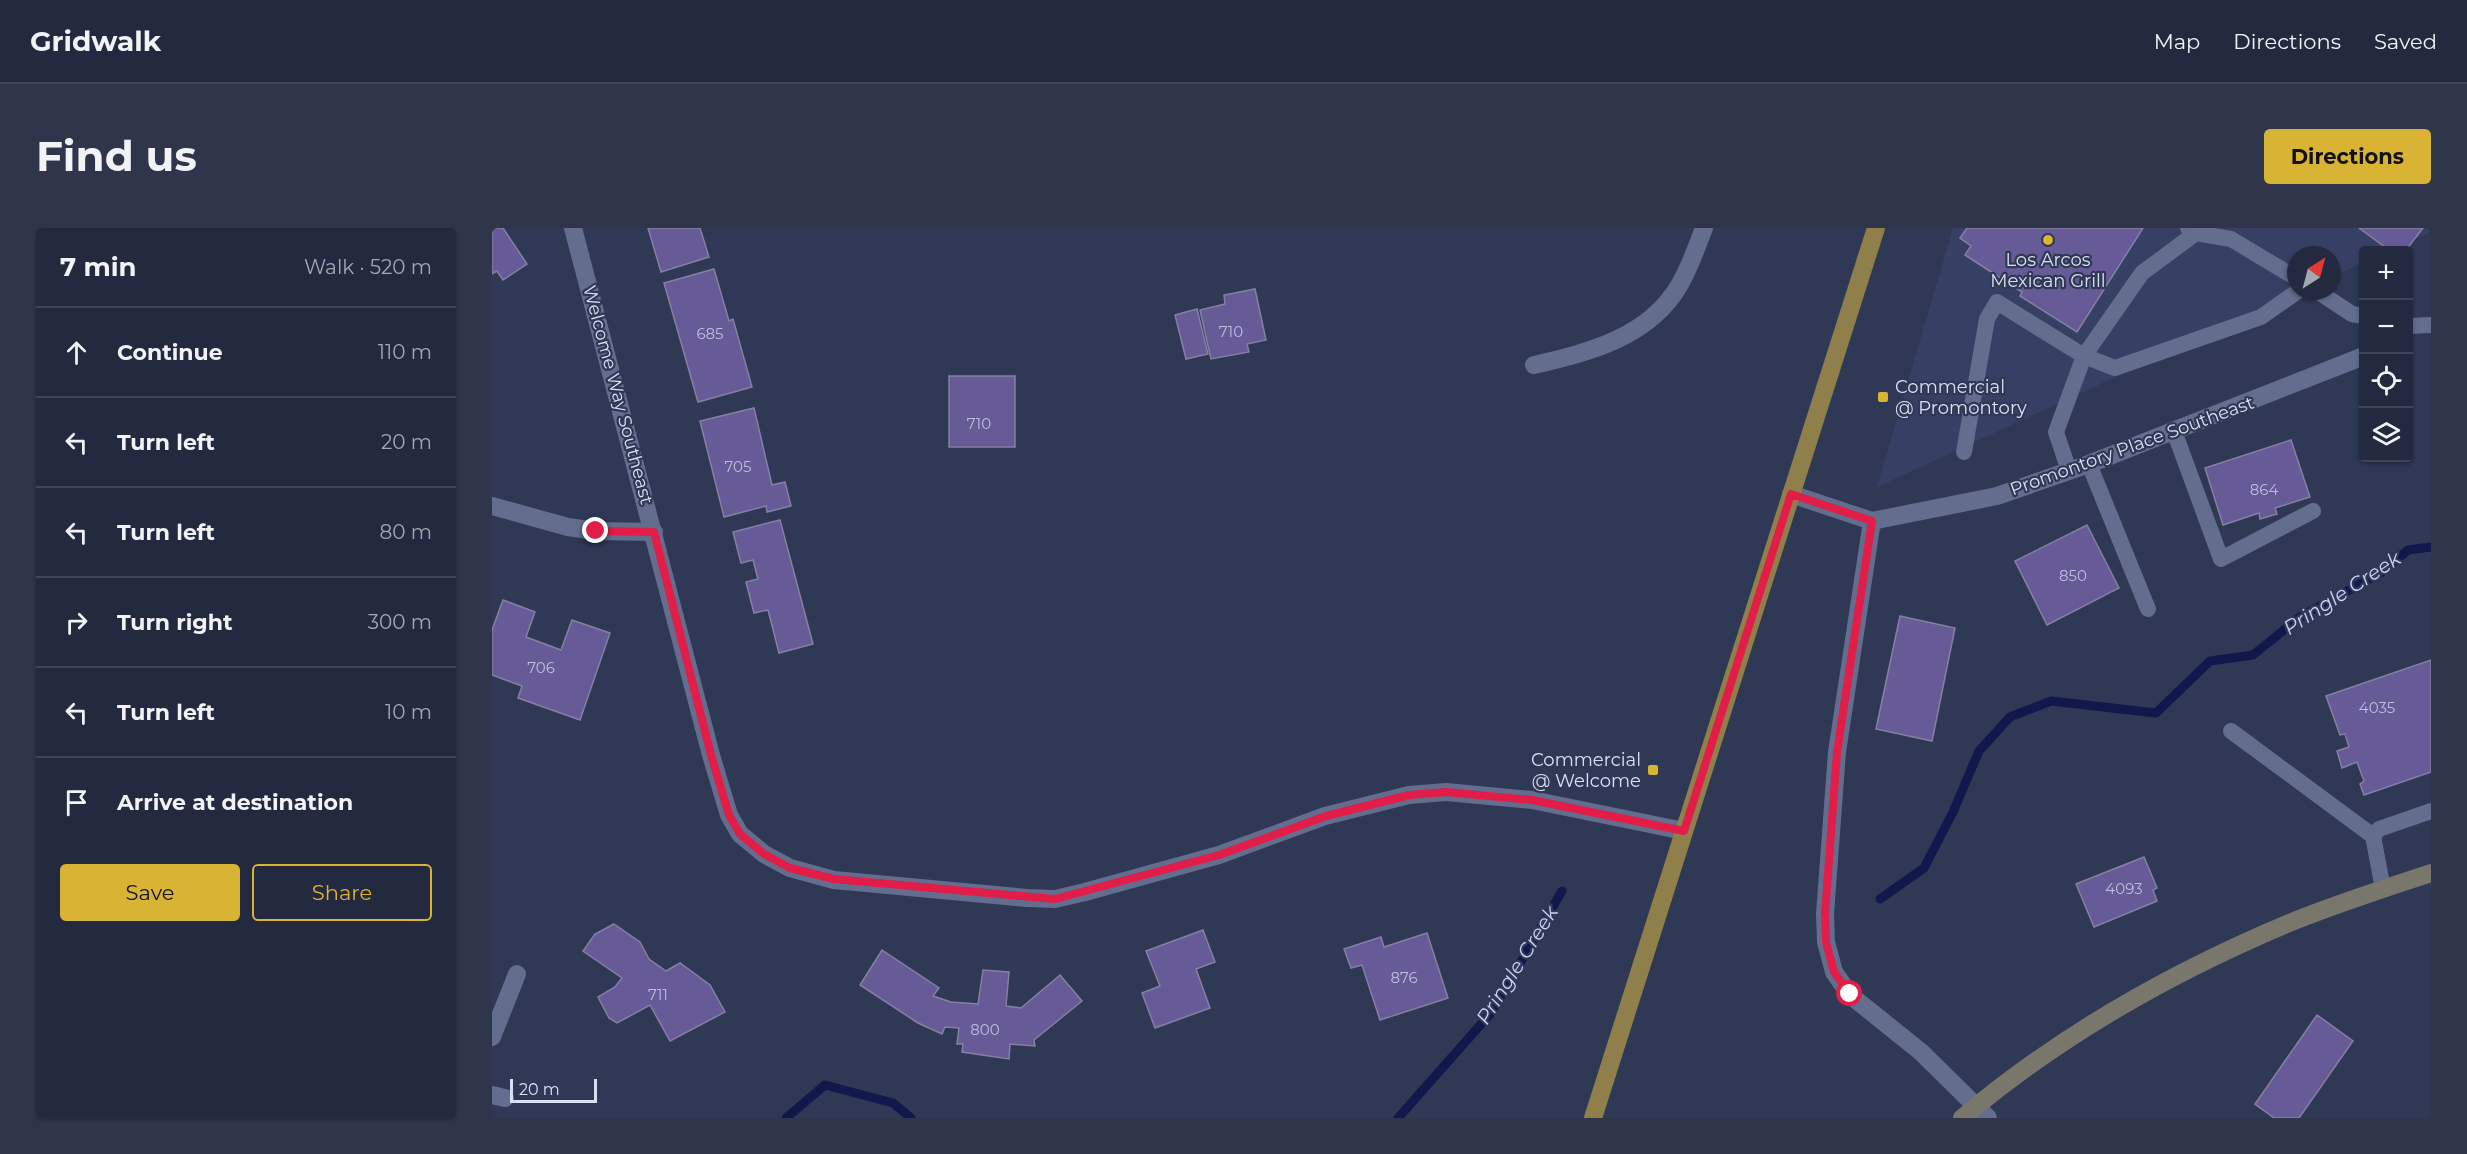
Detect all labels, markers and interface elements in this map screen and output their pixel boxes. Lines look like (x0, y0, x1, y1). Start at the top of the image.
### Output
text: Gridwalk (30, 24, 161, 58)
text: Map (2154, 29, 2200, 54)
text: Directions (2233, 29, 2341, 54)
text: Saved (2374, 29, 2437, 54)
button: Directions (2264, 129, 2431, 184)
text: Find us (36, 130, 197, 182)
marker: Los Arcos Mexican Grill (2041, 233, 2055, 247)
north arrow (2287, 246, 2341, 300)
map controls (2359, 246, 2413, 462)
button: + (2359, 246, 2413, 300)
place label: Los Arcos Mexican Grill (1990, 249, 2106, 292)
text: 7 min (60, 251, 137, 283)
text: Walk · 520 m (304, 255, 432, 279)
street label: Welcome Way Southeast (578, 283, 658, 507)
button: − (2359, 300, 2413, 354)
house number: 710 (1219, 322, 1243, 341)
house number: 685 (696, 324, 724, 343)
icon: ahead (60, 336, 93, 369)
text: Continue (117, 339, 223, 366)
text: 110 m (378, 340, 432, 364)
button: locate (2359, 354, 2413, 408)
place label: Commercial @ Promontory (1895, 376, 2027, 419)
marker: Commercial @ Promontory (1876, 390, 1890, 404)
street label: Promontory Place Southeast (2007, 391, 2257, 501)
button: layers (2359, 408, 2413, 462)
house number: 710 (967, 414, 991, 433)
icon: left (60, 426, 93, 459)
text: Turn left (117, 429, 215, 456)
text: 20 m (381, 430, 432, 454)
house number: 705 (725, 457, 751, 476)
house number: 864 (2250, 480, 2278, 499)
icon: left (60, 516, 93, 549)
route end (582, 517, 608, 543)
text: Turn left (117, 519, 215, 546)
text: 80 m (380, 520, 432, 544)
water label: Pringle Creek (2279, 545, 2406, 640)
house number: 850 (2059, 566, 2087, 585)
icon: right (60, 606, 93, 639)
text: Turn right (117, 609, 232, 636)
text: 300 m (368, 610, 432, 634)
house number: 706 (527, 658, 555, 677)
icon: left (60, 696, 93, 729)
house number: 4035 (2359, 698, 2395, 717)
text: Turn left (117, 699, 215, 726)
text: 10 m (385, 700, 432, 724)
place label: Commercial @ Welcome (1531, 749, 1641, 792)
marker: Commercial @ Welcome (1646, 763, 1660, 777)
icon: arrive (60, 786, 93, 819)
text: Arrive at destination (117, 789, 353, 816)
button: Save (60, 864, 240, 921)
button: Share (252, 864, 432, 921)
house number: 4093 (2105, 879, 2143, 898)
water label: Pringle Creek (1471, 900, 1564, 1029)
house number: 876 (1390, 968, 1418, 987)
route start (1836, 980, 1862, 1006)
house number: 711 (648, 985, 668, 1004)
house number: 800 (970, 1020, 1000, 1039)
scale bar (510, 1076, 597, 1104)
text: 20 m (519, 1080, 560, 1099)

